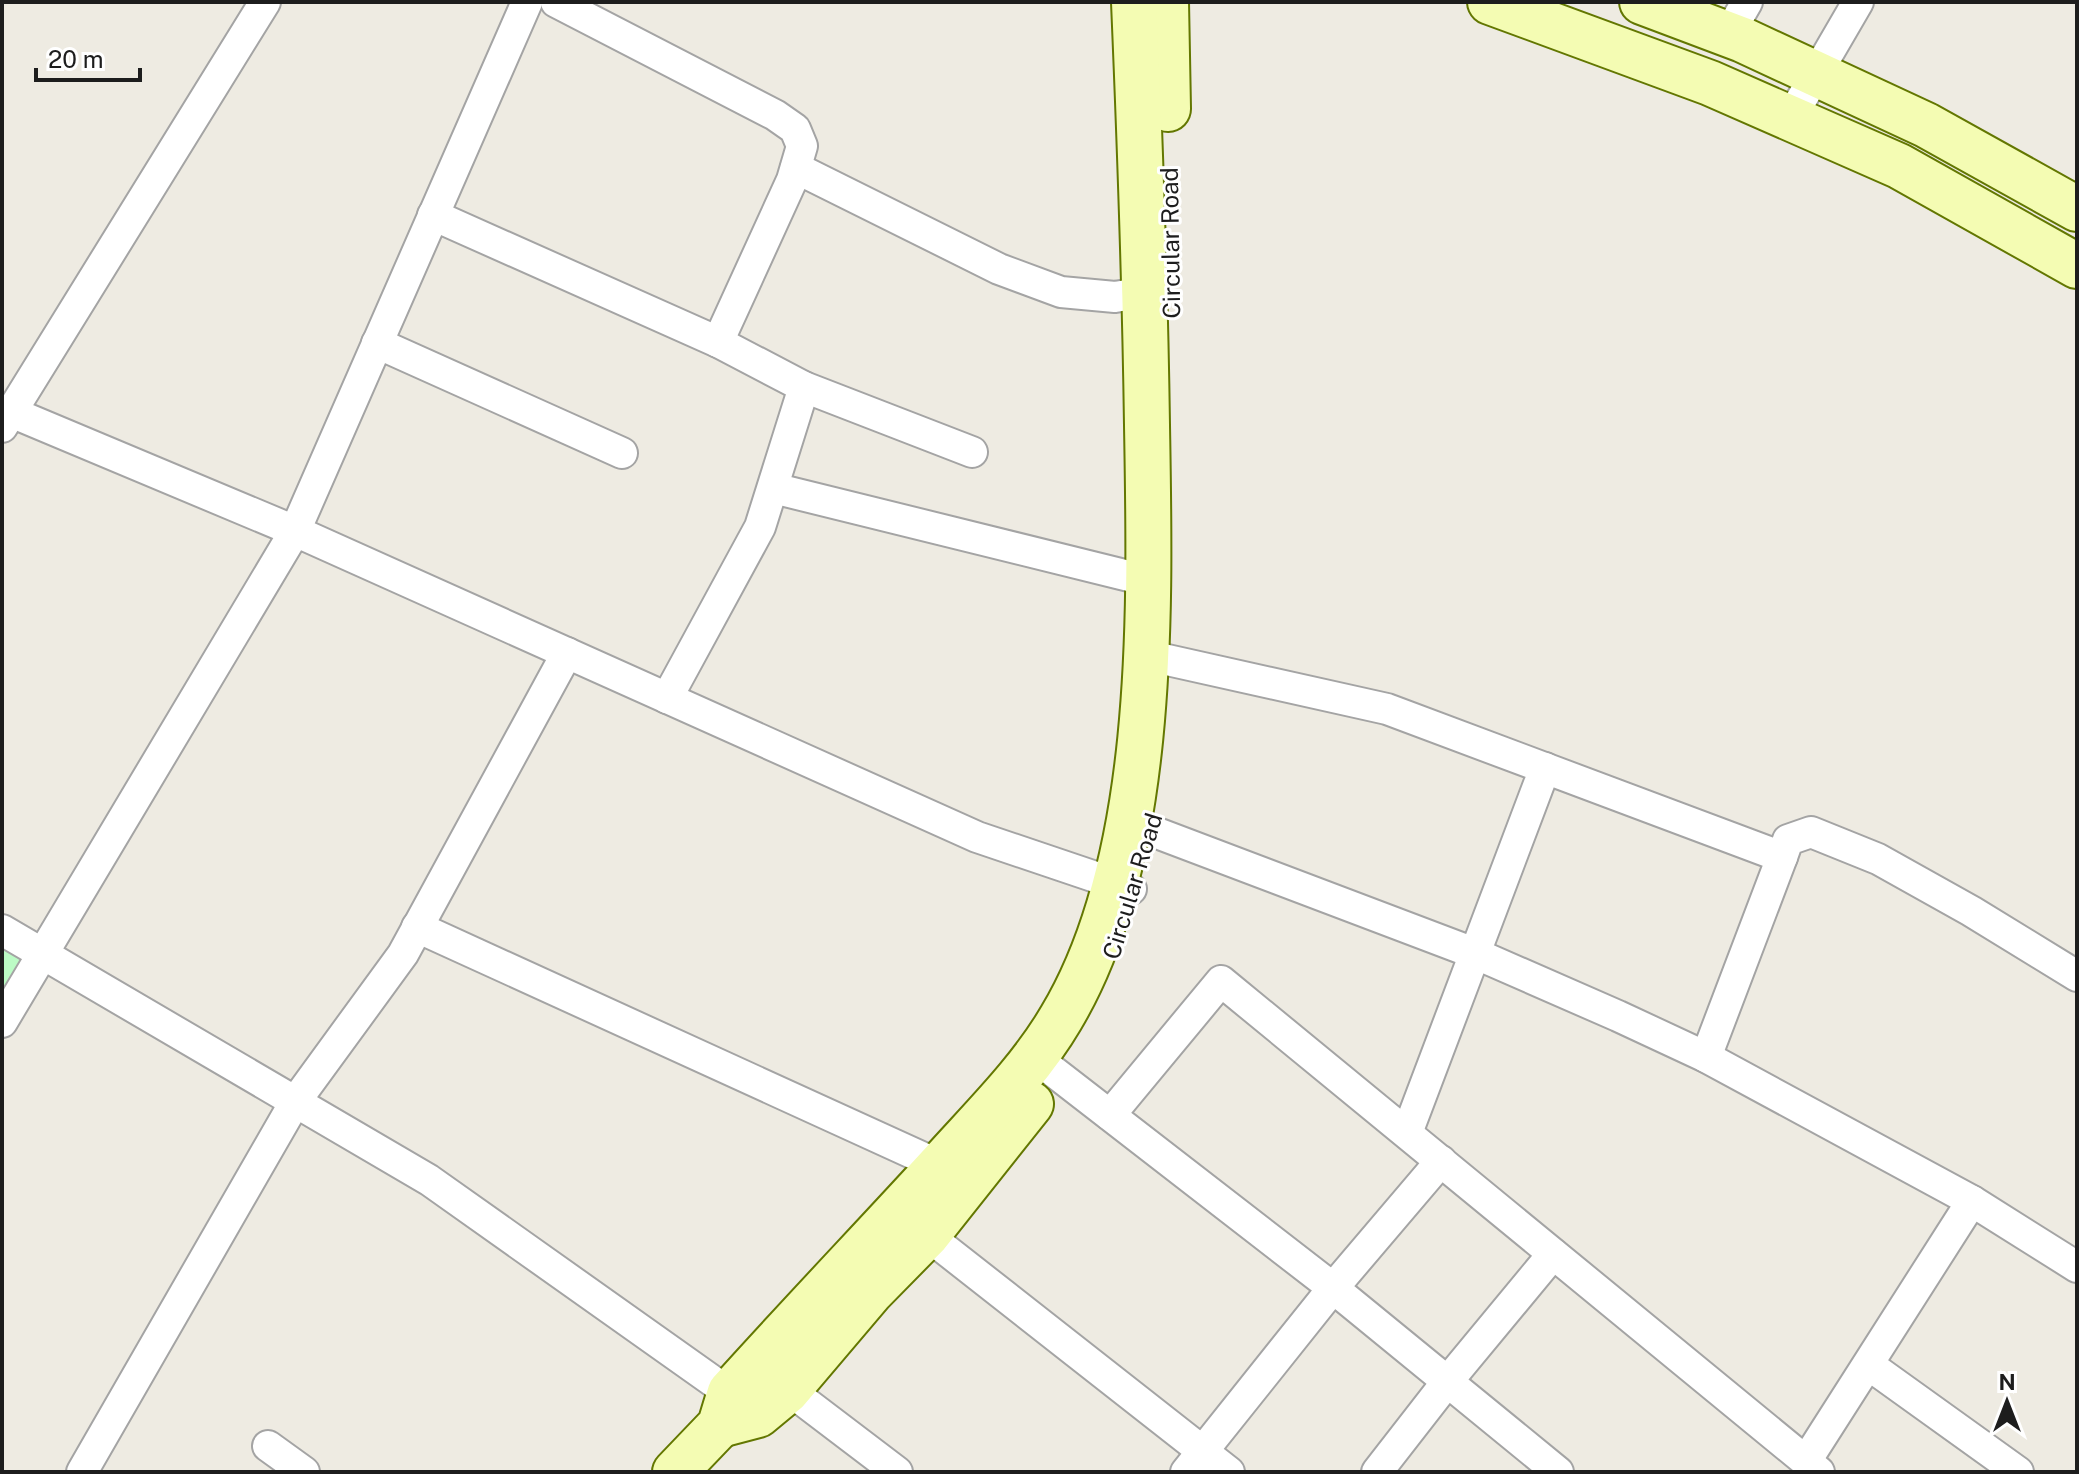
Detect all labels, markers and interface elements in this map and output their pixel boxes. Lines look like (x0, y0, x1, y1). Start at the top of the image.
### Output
scale bar (36, 32, 140, 82)
text: 20 m (48, 45, 104, 73)
street label: Circular Road (1155, 167, 1185, 319)
street label: Circular Road (1096, 810, 1168, 962)
north arrow (1967, 1362, 2047, 1442)
text: N (1998, 1369, 2016, 1395)

